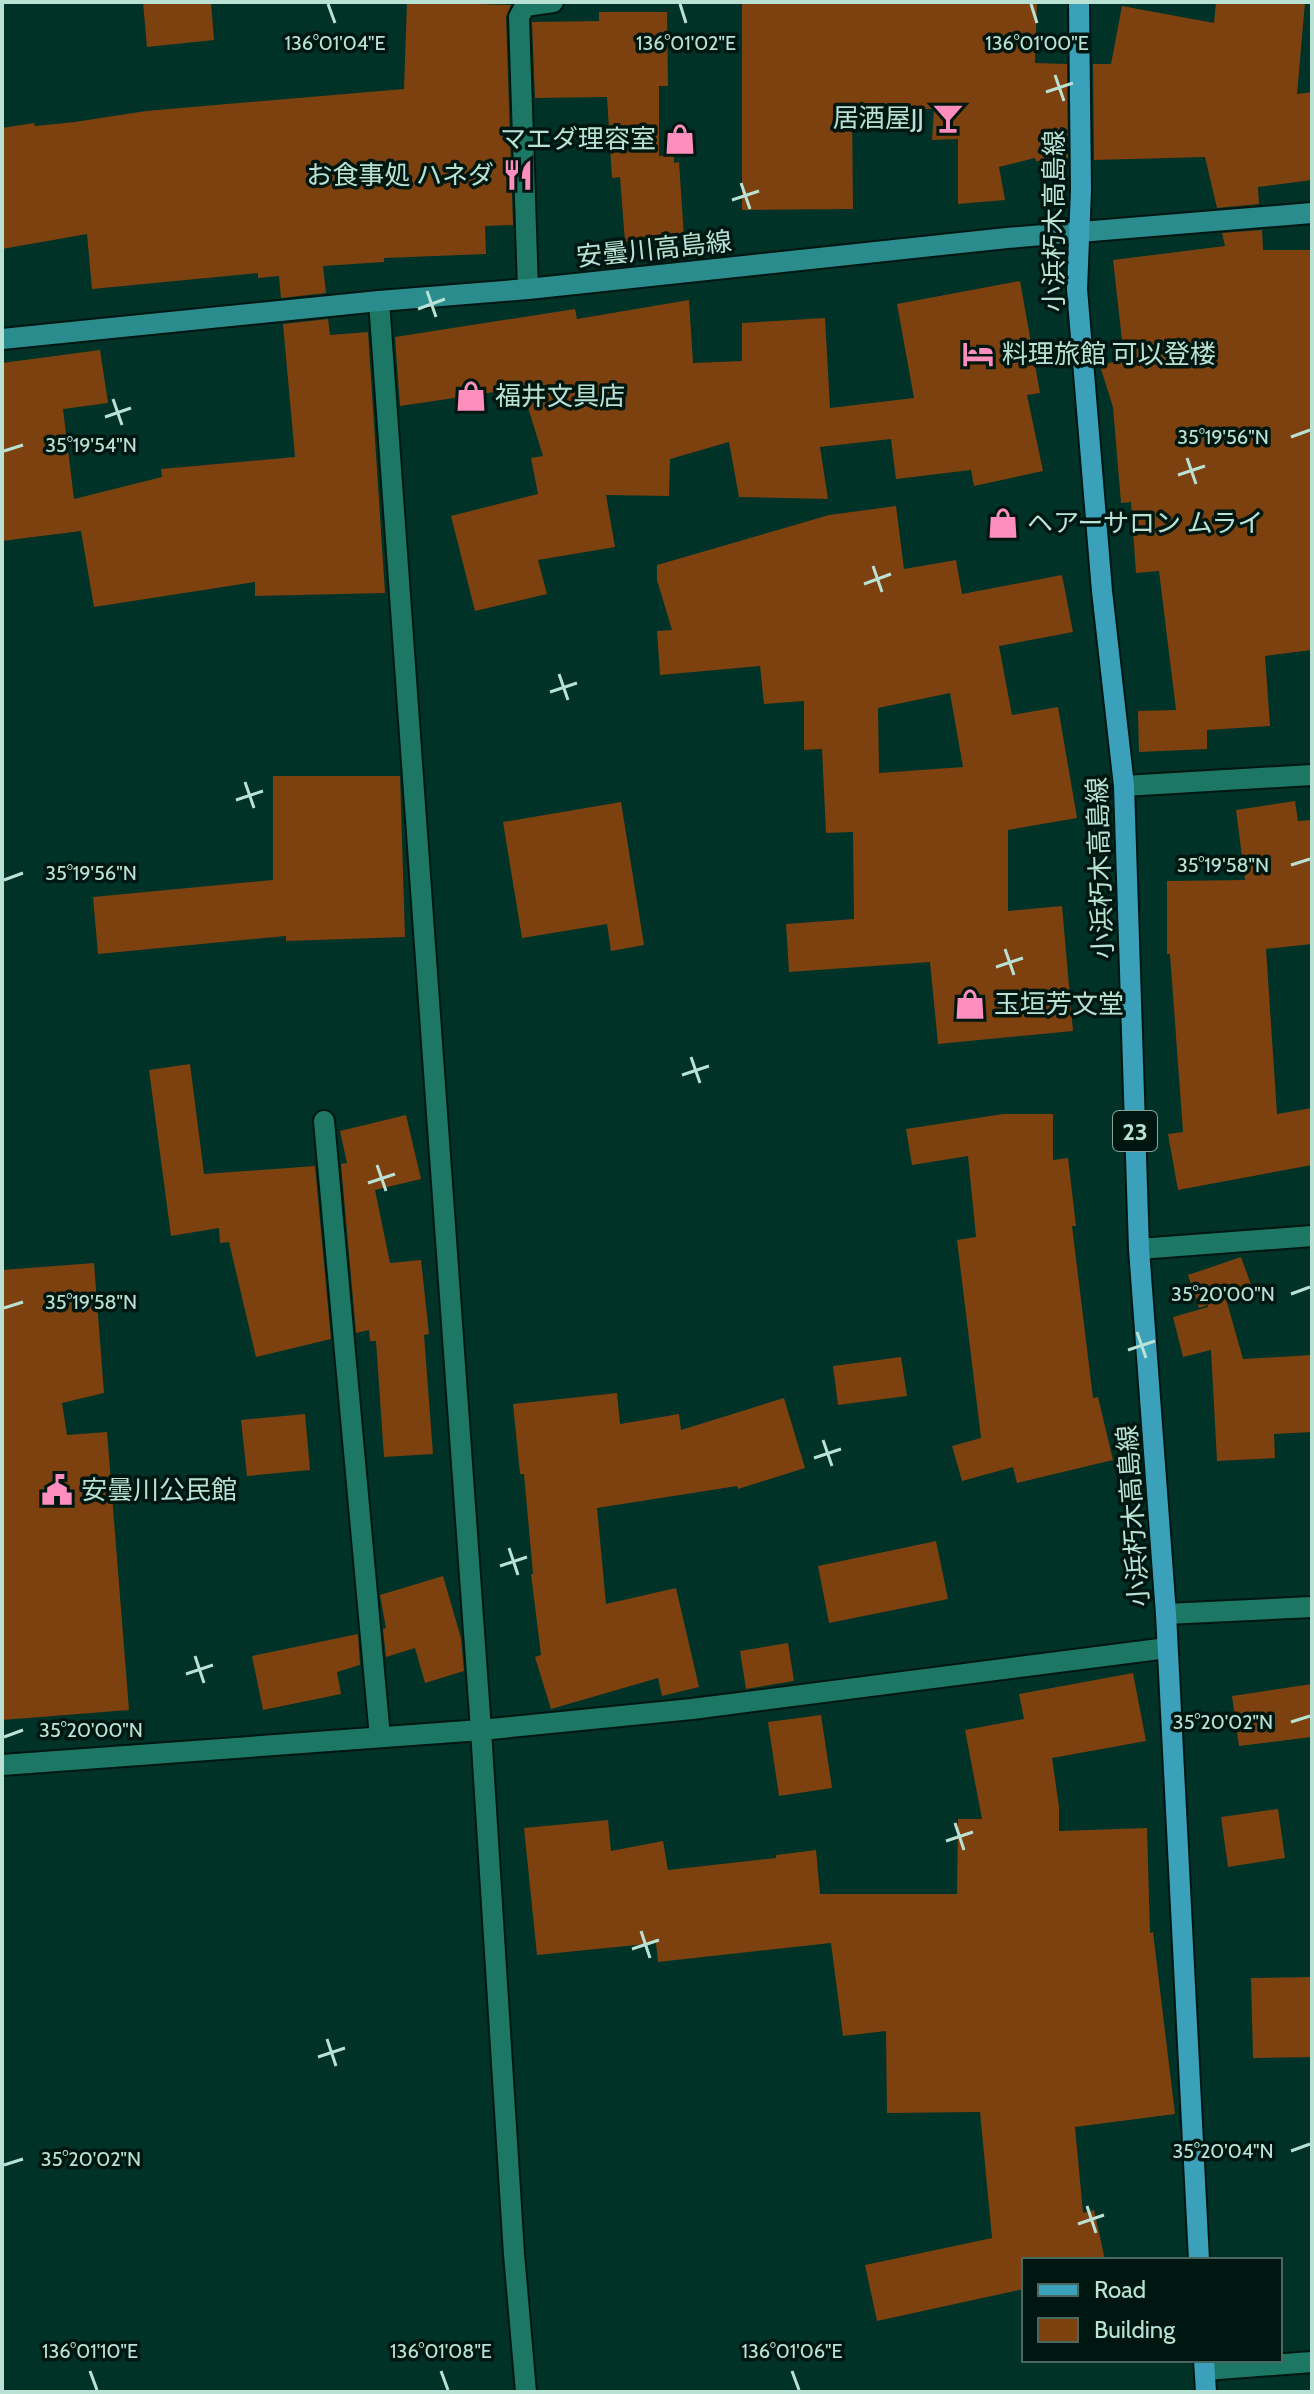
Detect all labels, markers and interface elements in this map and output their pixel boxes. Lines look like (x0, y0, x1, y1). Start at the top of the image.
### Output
text: 136°01'04"E (284, 31, 386, 55)
text: 136°01'02"E (636, 31, 736, 55)
text: 136°01'00"E (985, 31, 1089, 55)
bar icon: 居酒屋JJ (931, 101, 965, 135)
place label: 居酒屋JJ (833, 102, 924, 134)
shop icon: マエダ理容室 (663, 122, 697, 156)
place label: マエダ理容室 (500, 123, 656, 155)
street label: 小浜朽木高島線 (1038, 130, 1070, 312)
restaurant icon: お食事処 ハネダ (501, 158, 535, 192)
place label: お食事処 ハネダ (306, 159, 494, 191)
street label: 安曇川高島線 (575, 225, 733, 273)
hotel icon: 料理旅館 可以登楼 (961, 337, 995, 371)
place label: 料理旅館 可以登楼 (1002, 338, 1216, 370)
shop icon: 福井文具店 (454, 379, 488, 413)
place label: 福井文具店 (495, 380, 625, 412)
text: 35°19'56"N (1177, 425, 1269, 449)
text: 35°19'54"N (45, 433, 137, 457)
shop icon: ヘアーサロン ムライ (986, 506, 1020, 540)
place label: ヘアーサロン ムライ (1027, 507, 1263, 539)
street label: 小浜朽木高島線 (1081, 776, 1119, 960)
text: 35°19'58"N (1177, 853, 1269, 877)
text: 35°19'56"N (45, 861, 137, 885)
shop icon: 玉垣芳文堂 (953, 987, 987, 1021)
place label: 玉垣芳文堂 (994, 988, 1124, 1020)
road number: 23 (1113, 1111, 1157, 1151)
text: 35°20'00"N (1171, 1282, 1275, 1306)
text: 35°19'58"N (45, 1290, 137, 1314)
street label: 小浜朽木高島線 (1111, 1424, 1155, 1608)
public building icon: 安曇川公民館 (40, 1473, 74, 1507)
place label: 安曇川公民館 (81, 1474, 237, 1506)
text: 35°20'02"N (1173, 1710, 1273, 1734)
text: 35°20'00"N (39, 1718, 143, 1742)
text: 35°20'04"N (1172, 2139, 1274, 2163)
text: 35°20'02"N (41, 2147, 141, 2171)
legend (1022, 2258, 1282, 2362)
text: Road (1094, 2275, 1146, 2304)
text: Building (1094, 2315, 1176, 2344)
text: 136°01'10"E (42, 2339, 138, 2363)
text: 136°01'08"E (390, 2339, 492, 2363)
text: 136°01'06"E (741, 2339, 843, 2363)

